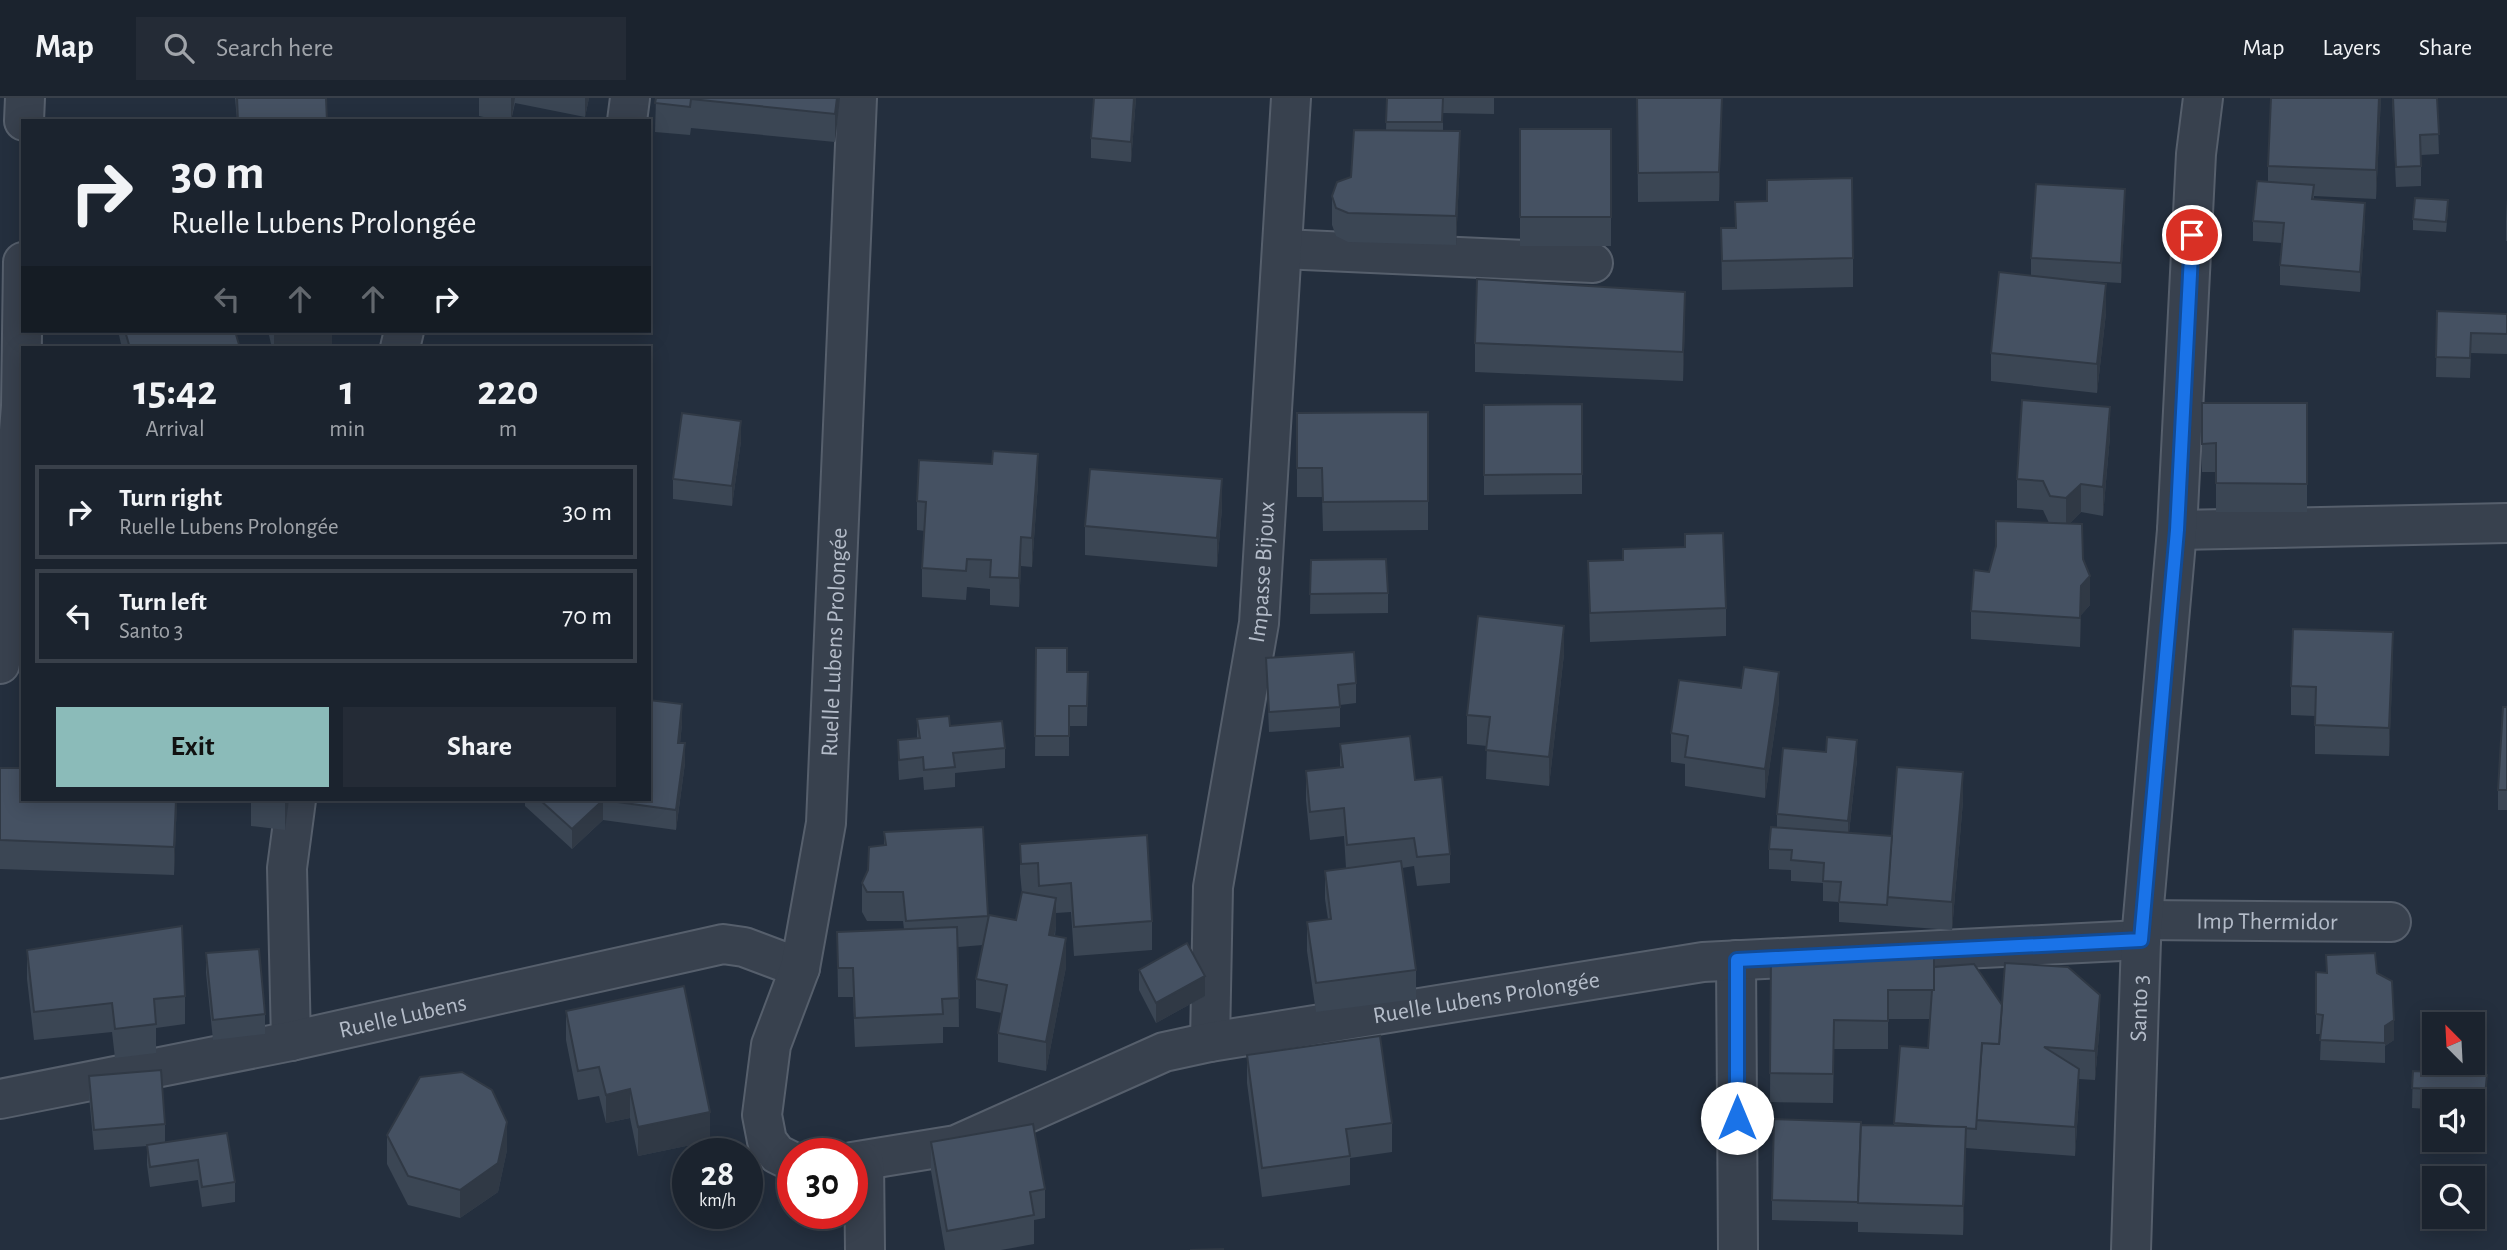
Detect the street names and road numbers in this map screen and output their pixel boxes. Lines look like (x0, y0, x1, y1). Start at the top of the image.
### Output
street label: Impasse Bijoux (1245, 500, 1279, 645)
street label: Ruelle Lubens Prolongée (818, 527, 852, 757)
street label: Imp Thermidor (2196, 909, 2338, 935)
street label: Ruelle Lubens Prolongée (1371, 968, 1601, 1028)
street label: Santo 3 (2127, 974, 2153, 1042)
street label: Ruelle Lubens (337, 991, 469, 1043)

